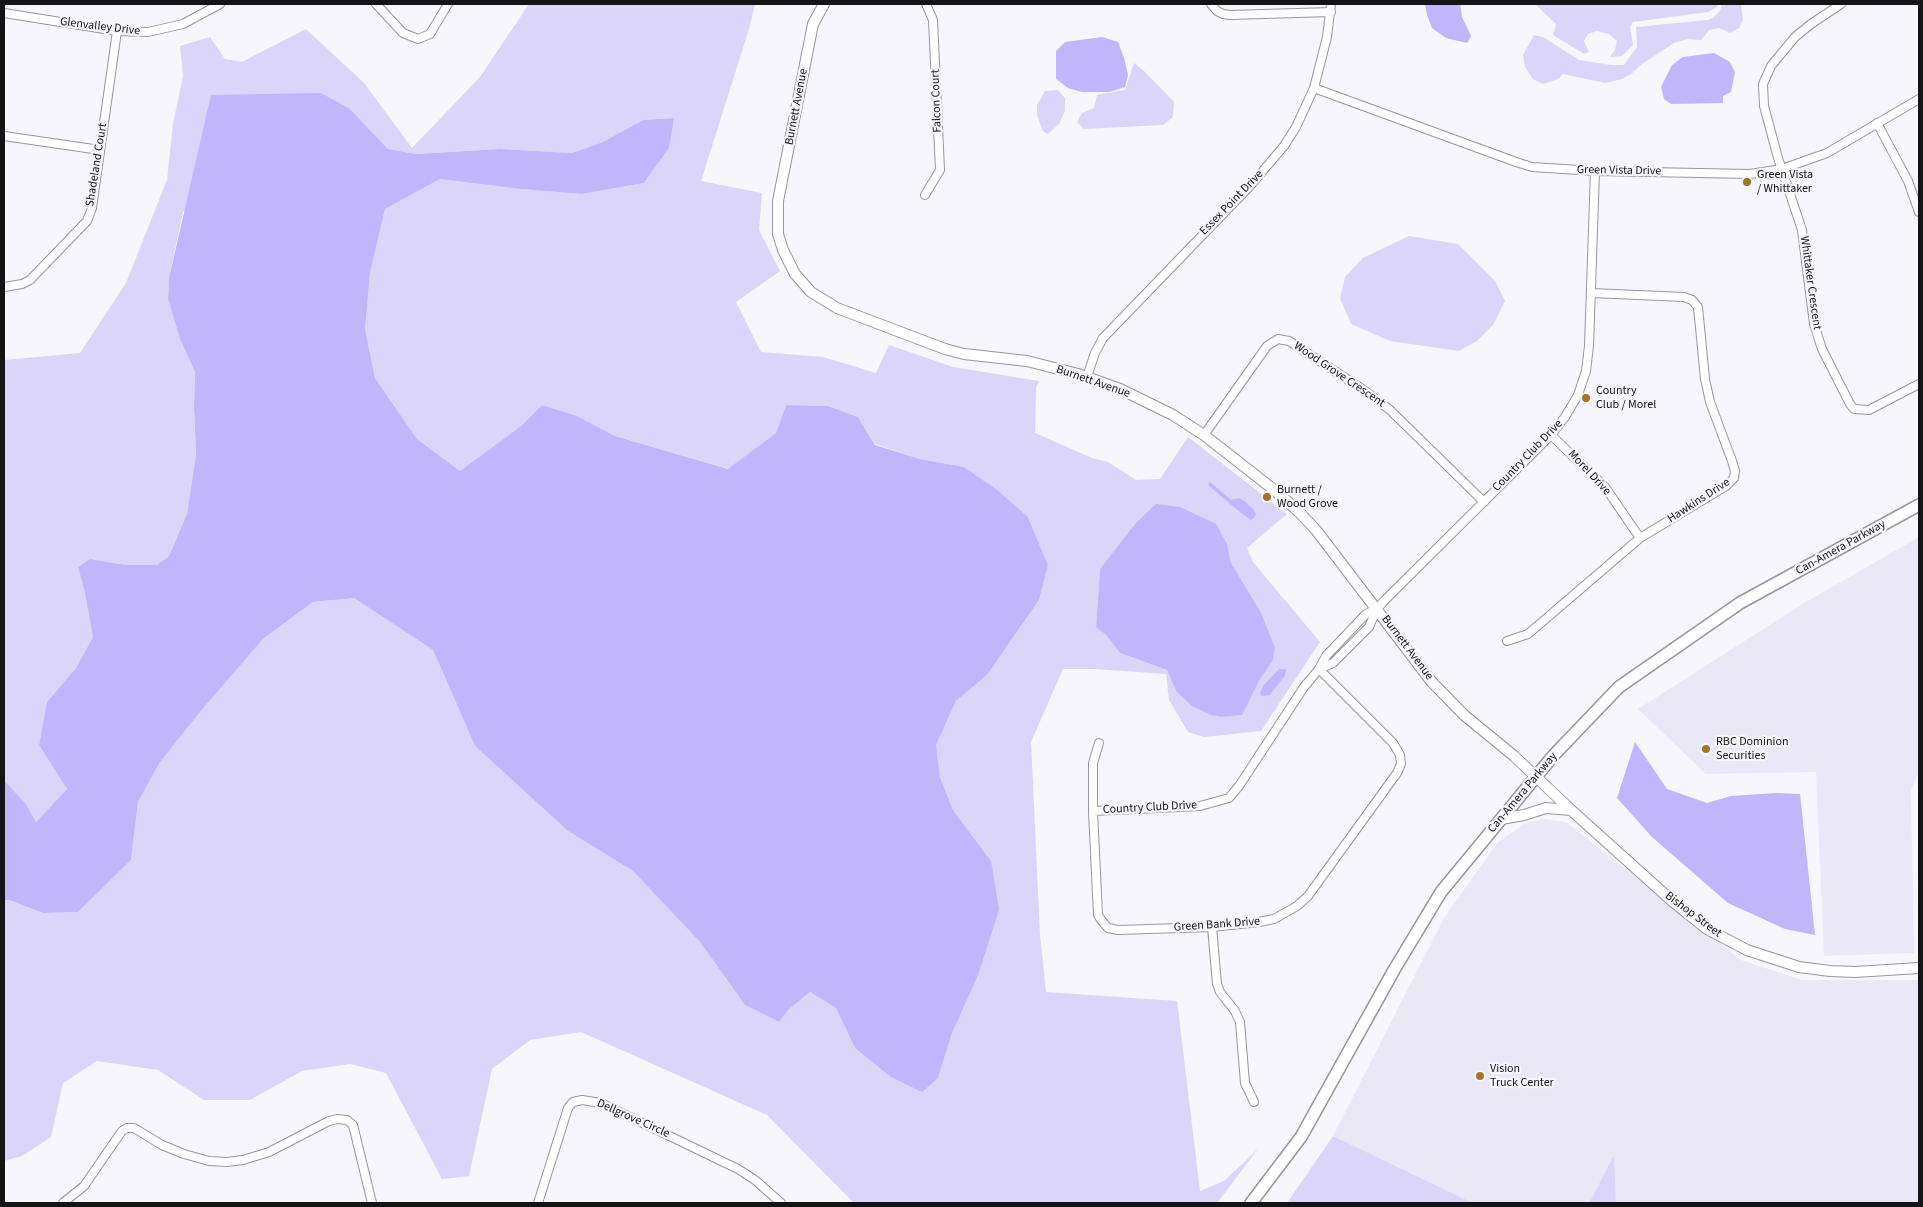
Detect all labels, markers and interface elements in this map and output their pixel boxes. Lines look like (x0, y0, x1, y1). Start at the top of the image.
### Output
street label: Glenvalley Drive (59, 15, 141, 39)
street label: Burnett Avenue (783, 68, 811, 146)
street label: Falcon Court (929, 69, 945, 133)
street label: Shadeland Court (83, 122, 111, 208)
street label: Green Vista Drive (1577, 163, 1661, 179)
street label: Essex Point Drive (1197, 167, 1267, 239)
place label: Green Vista / Whittaker (1757, 168, 1813, 196)
marker: Green Vista / Whittaker (1741, 176, 1753, 188)
street label: Whittaker Crescent (1796, 235, 1824, 331)
street label: Wood Grove Crescent (1291, 339, 1387, 411)
street label: Burnett Avenue (1054, 363, 1132, 401)
place label: Country Club / Morel (1596, 384, 1656, 412)
marker: Country Club / Morel (1580, 392, 1592, 404)
street label: Country Club Drive (1490, 417, 1566, 495)
street label: Morel Drive (1564, 447, 1614, 499)
street label: Hawkins Drive (1665, 476, 1733, 526)
place label: Burnett / Wood Grove (1277, 483, 1338, 511)
marker: Burnett / Wood Grove (1261, 491, 1273, 503)
street label: Can-Amera Parkway (1794, 517, 1888, 579)
street label: Burnett Avenue (1378, 613, 1436, 683)
place label: RBC Dominion Securities (1716, 735, 1789, 763)
marker: RBC Dominion Securities (1700, 743, 1712, 755)
street label: Can-Amera Parkway (1485, 750, 1561, 836)
street label: Country Club Drive (1102, 798, 1198, 818)
street label: Bishop Street (1662, 889, 1724, 941)
street label: Green Bank Drive (1173, 915, 1261, 935)
place label: Vision Truck Center (1490, 1062, 1554, 1090)
marker: Vision Truck Center (1474, 1070, 1486, 1082)
street label: Dellgrove Circle (594, 1097, 672, 1141)

